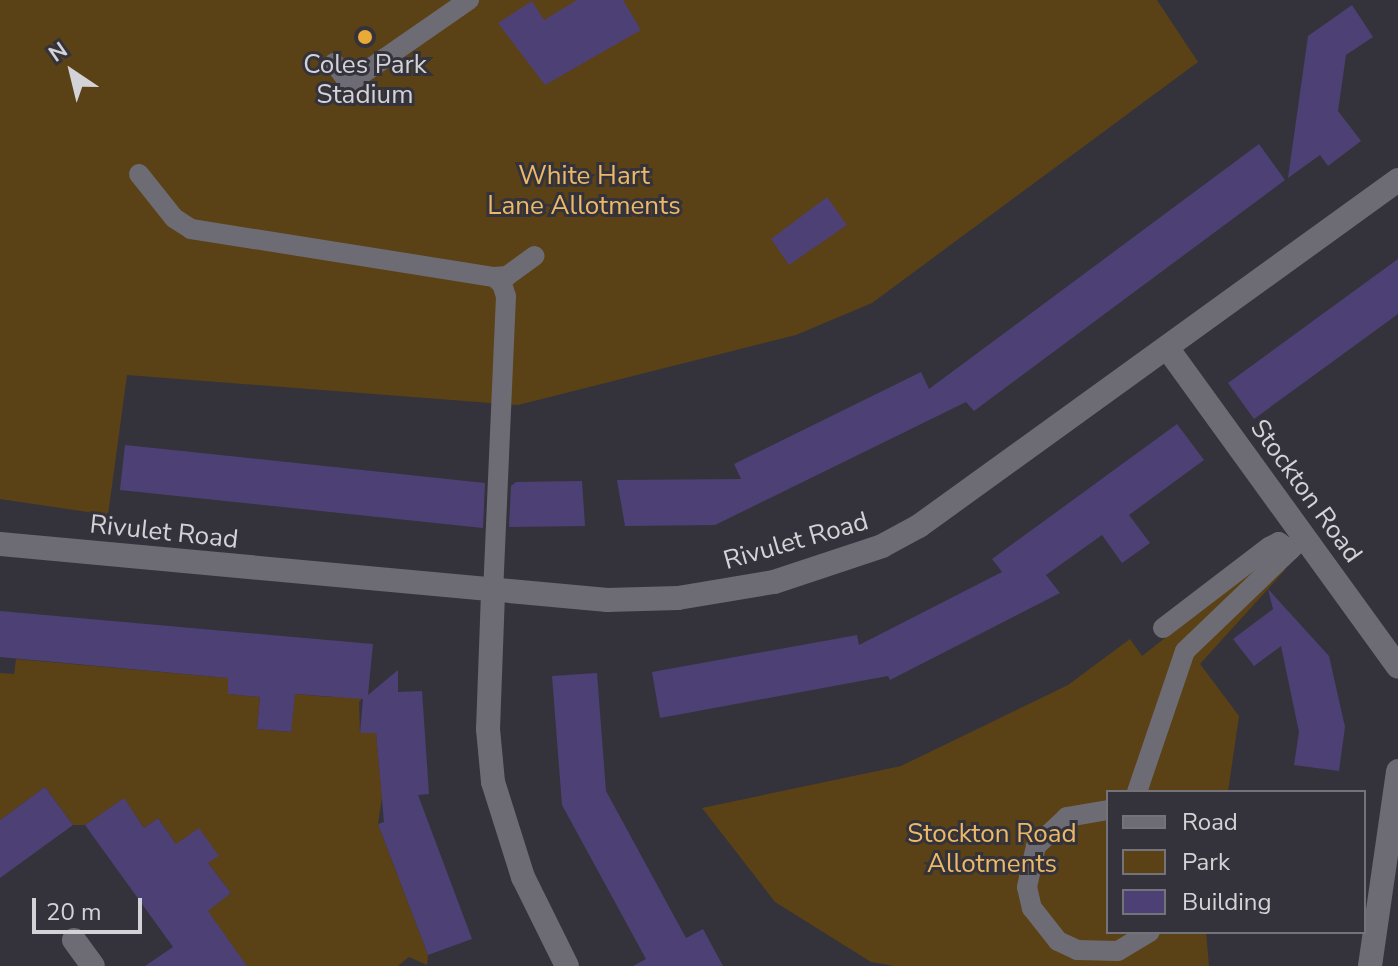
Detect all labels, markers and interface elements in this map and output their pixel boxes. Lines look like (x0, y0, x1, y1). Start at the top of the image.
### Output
marker: Coles Park Stadium (356, 28, 374, 46)
north arrow (32, 32, 112, 112)
text: N (43, 35, 74, 69)
place label: Coles Park Stadium (303, 49, 427, 110)
park label: White Hart Lane Allotments (487, 160, 681, 222)
street label: Stockton Road (1244, 413, 1368, 569)
street label: Rivulet Road (720, 505, 872, 577)
street label: Rivulet Road (88, 509, 240, 555)
legend (1106, 790, 1366, 934)
text: Road (1182, 806, 1238, 838)
park label: Stockton Road Allotments (907, 818, 1077, 880)
text: Park (1182, 846, 1230, 878)
scale bar (36, 882, 146, 932)
text: Building (1182, 886, 1272, 918)
text: 20 m (46, 896, 102, 928)

